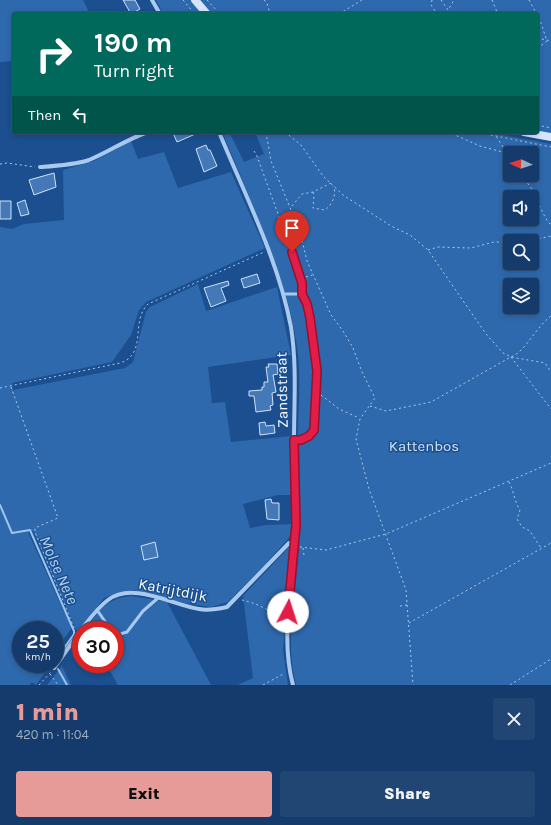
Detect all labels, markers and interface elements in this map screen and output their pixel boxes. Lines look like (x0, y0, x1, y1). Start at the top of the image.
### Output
text: 190 m (94, 26, 172, 59)
icon: right (28, 28, 80, 80)
text: Turn right (94, 60, 174, 82)
icon: left (69, 104, 91, 126)
text: Then (28, 106, 61, 124)
north arrow (503, 146, 539, 182)
map controls (503, 146, 539, 314)
button: sound (503, 190, 539, 226)
pin (275, 211, 309, 252)
icon: arrive (281, 217, 303, 239)
button: search (503, 234, 539, 270)
button: layers (503, 278, 539, 314)
street label: Zandstraat (272, 351, 292, 428)
park label: Kattenbos (389, 437, 459, 455)
water label: Molse Nete (36, 533, 83, 608)
street label: Katrijtdijk (137, 575, 209, 605)
position arrow (267, 591, 309, 633)
speed limit sign: 30 (72, 621, 124, 673)
text: 25 (26, 630, 50, 653)
text: km/h (25, 651, 51, 663)
text: 1 min (16, 698, 79, 726)
button: close (493, 698, 535, 740)
text: 420 m · 11:04 (16, 727, 89, 742)
button: Exit (16, 771, 272, 817)
button: Share (280, 771, 535, 817)

